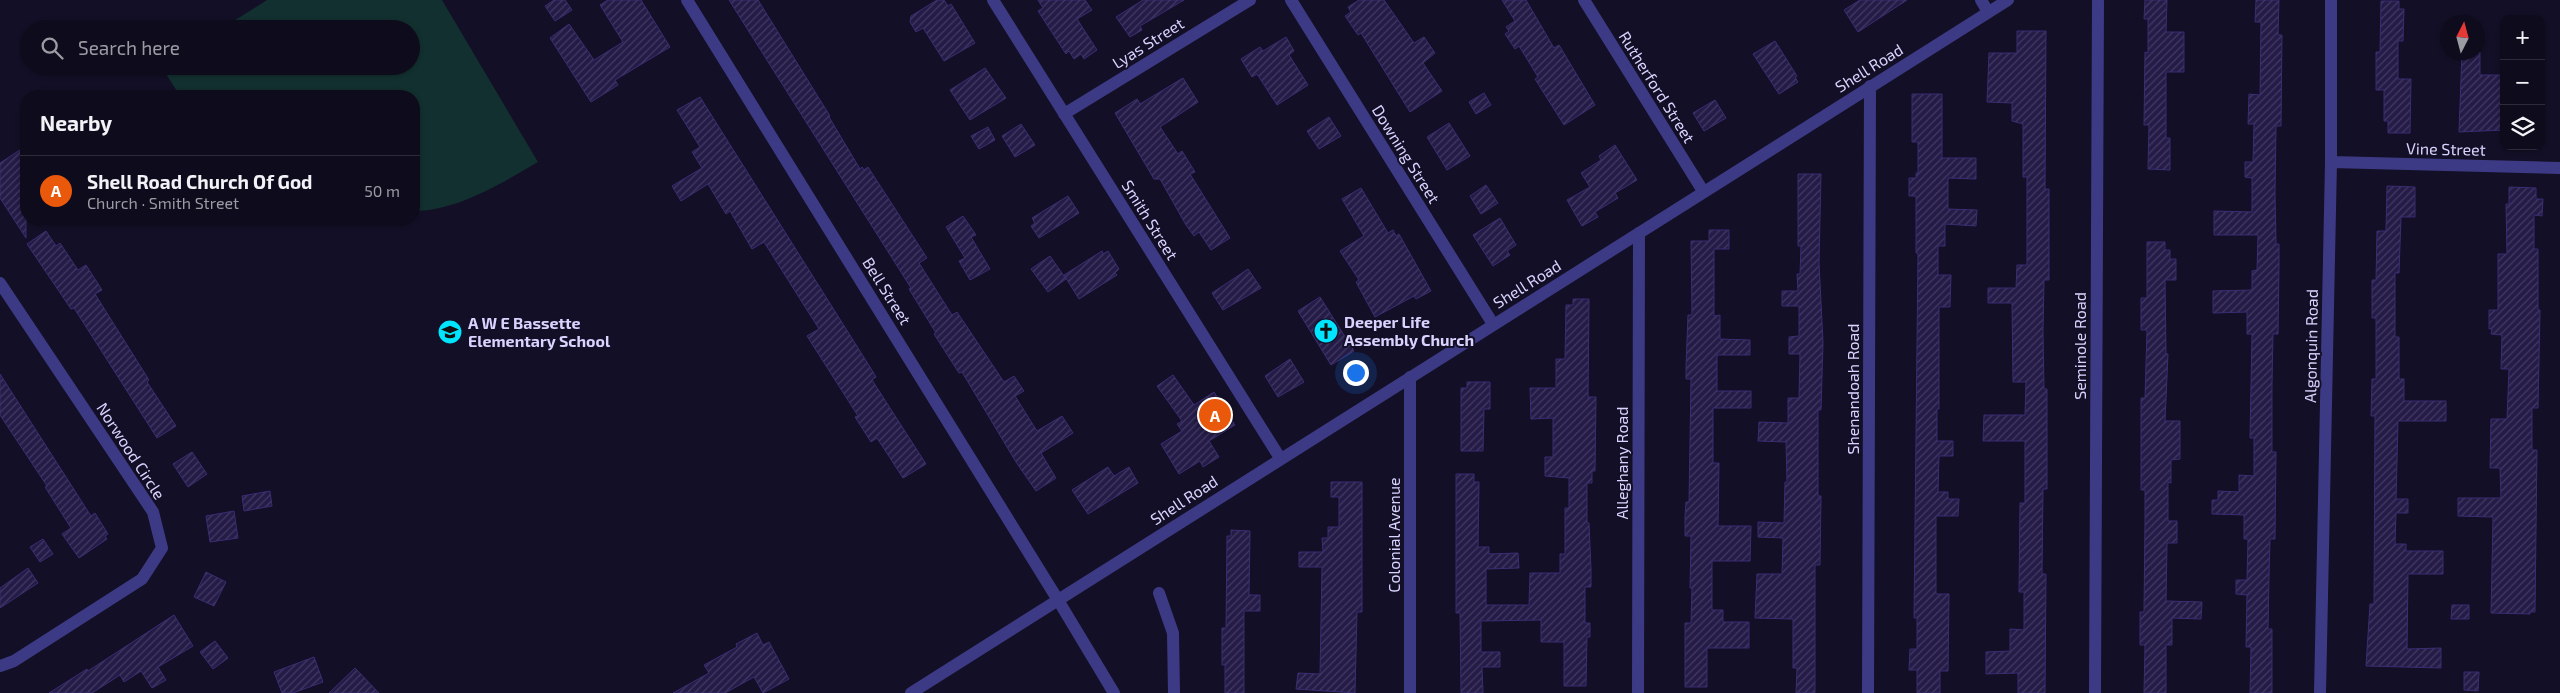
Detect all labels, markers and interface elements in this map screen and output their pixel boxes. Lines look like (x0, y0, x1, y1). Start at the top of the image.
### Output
street label: Lyas Street (1109, 13, 1187, 72)
north arrow (2440, 15, 2485, 60)
map controls (2500, 15, 2545, 150)
button: + (2500, 15, 2545, 60)
search box (20, 20, 420, 75)
street label: Rutherford Street (1615, 27, 1699, 146)
icon: search (38, 34, 66, 62)
text: Search here (78, 36, 180, 59)
street label: Shell Road (1831, 39, 1906, 96)
button: − (2500, 60, 2545, 105)
street label: Downing Street (1369, 101, 1444, 206)
button: layers (2500, 105, 2545, 150)
text: Nearby (40, 110, 112, 135)
street label: Vine Street (2406, 138, 2486, 159)
text: Shell Road Church Of God (87, 170, 312, 193)
street label: Smith Street (1118, 176, 1182, 263)
text: A (51, 181, 61, 200)
text: 50 m (364, 181, 400, 200)
text: Church · Smith Street (87, 193, 239, 212)
street label: Bell Street (859, 254, 916, 328)
street label: Shell Road (1489, 255, 1564, 312)
street label: Algonquin Road (2300, 289, 2321, 403)
street label: Seminole Road (2070, 292, 2089, 400)
place label: Deeper Life Assembly Church (1344, 312, 1474, 350)
place label: A W E Bassette Elementary School (468, 313, 611, 351)
church icon: Deeper Life Assembly Church (1313, 318, 1339, 344)
school or university icon: A W E Bassette Elementary School (437, 319, 463, 345)
street label: Shenandoah Road (1843, 324, 1862, 455)
your location (1343, 360, 1369, 386)
pin: A (1199, 396, 1231, 434)
street label: Norwood Circle (93, 399, 170, 503)
street label: Alleghany Road (1612, 407, 1631, 519)
street label: Shell Road (1147, 471, 1221, 528)
street label: Colonial Avenue (1384, 477, 1403, 593)

